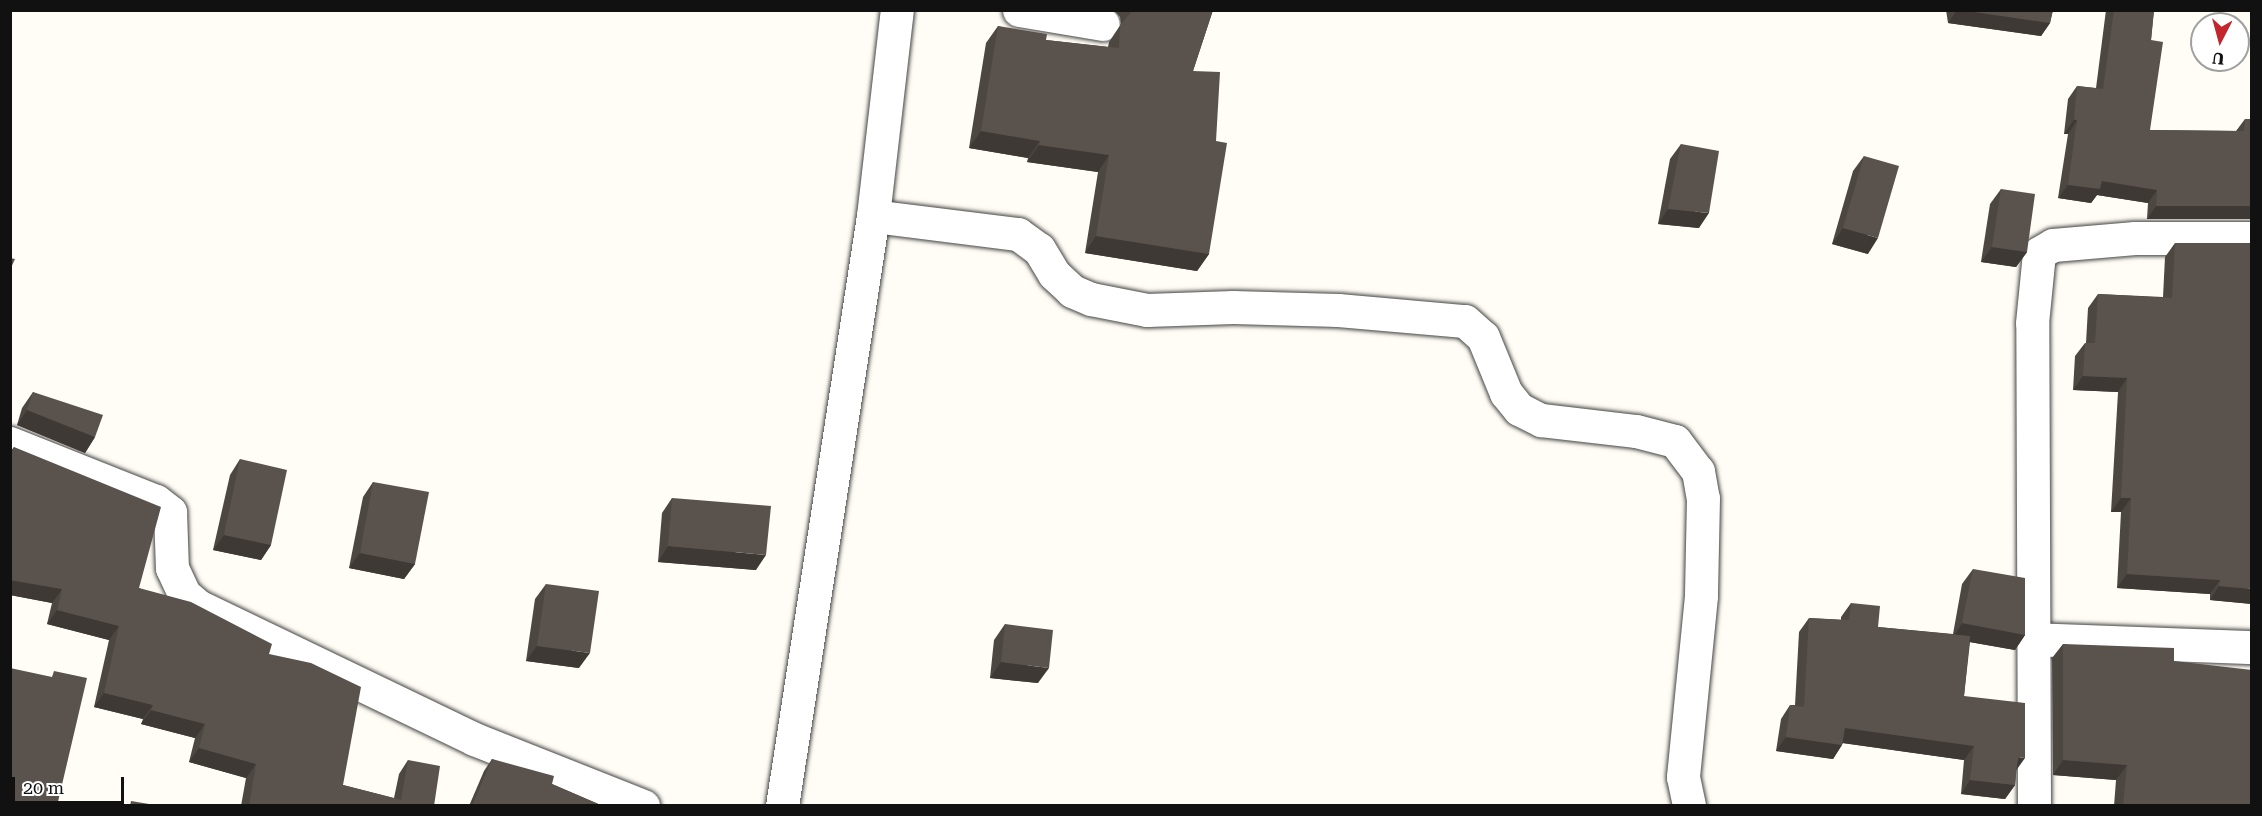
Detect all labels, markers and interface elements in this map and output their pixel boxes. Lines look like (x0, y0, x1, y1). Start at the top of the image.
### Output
north arrow (2190, 12, 2250, 72)
text: U (2211, 48, 2225, 69)
scale bar (15, 765, 128, 803)
text: 20 m (23, 777, 64, 798)

